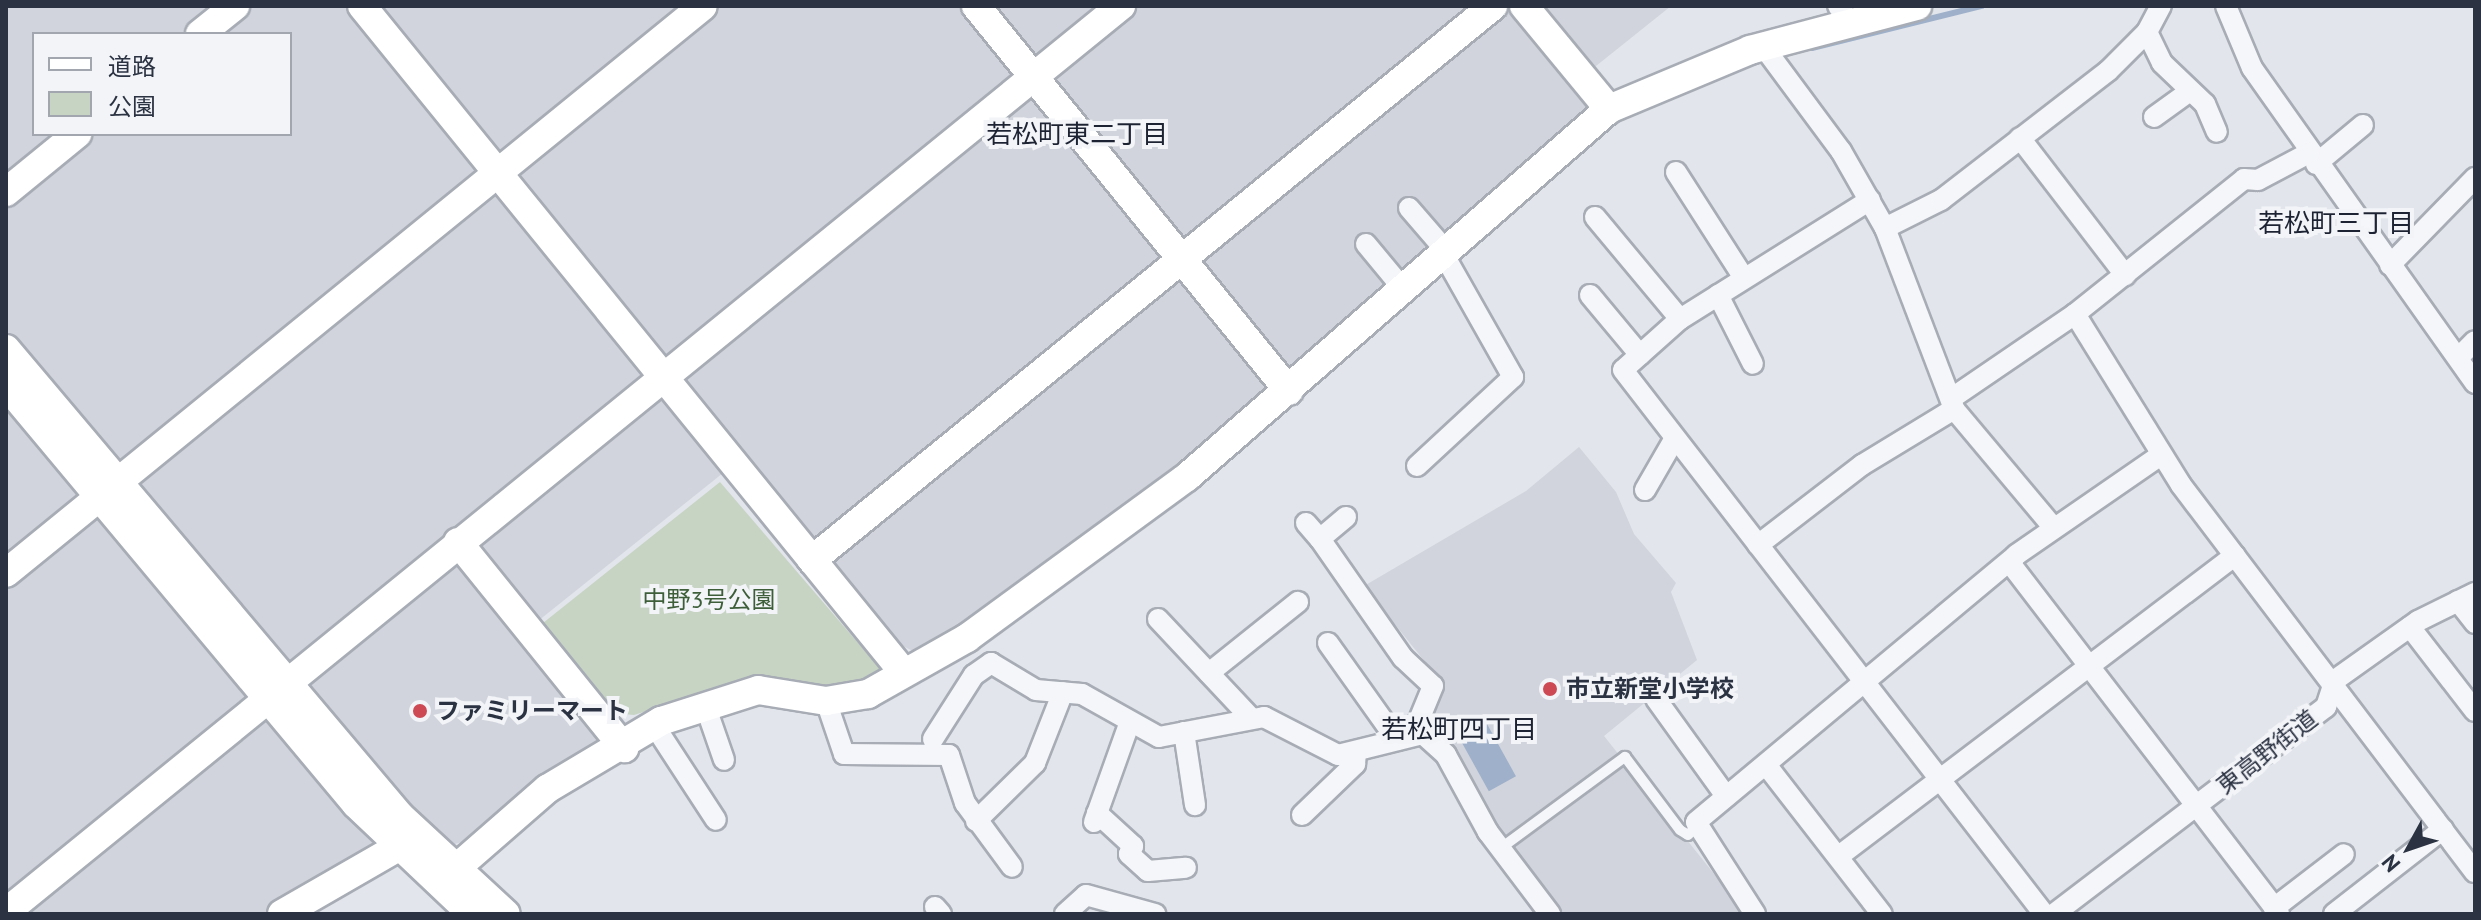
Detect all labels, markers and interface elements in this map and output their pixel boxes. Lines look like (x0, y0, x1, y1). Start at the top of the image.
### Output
legend (32, 32, 292, 136)
text: 道路 (108, 51, 156, 82)
text: 公園 (108, 91, 156, 122)
district label: 若松町東二丁目 (986, 118, 1168, 150)
district label: 若松町三丁目 (2258, 207, 2414, 239)
park label: 中野3号公園 (642, 586, 776, 614)
place label: 市立新堂小学校 (1566, 675, 1734, 703)
marker: 市立新堂小学校 (1541, 680, 1559, 698)
place label: ファミリーマート (436, 697, 628, 725)
marker: ファミリーマート (411, 702, 429, 720)
street label: 東高野街道 (2211, 704, 2323, 800)
district label: 若松町四丁目 (1381, 713, 1537, 745)
north arrow (2369, 808, 2449, 888)
text: N (2375, 849, 2406, 878)

